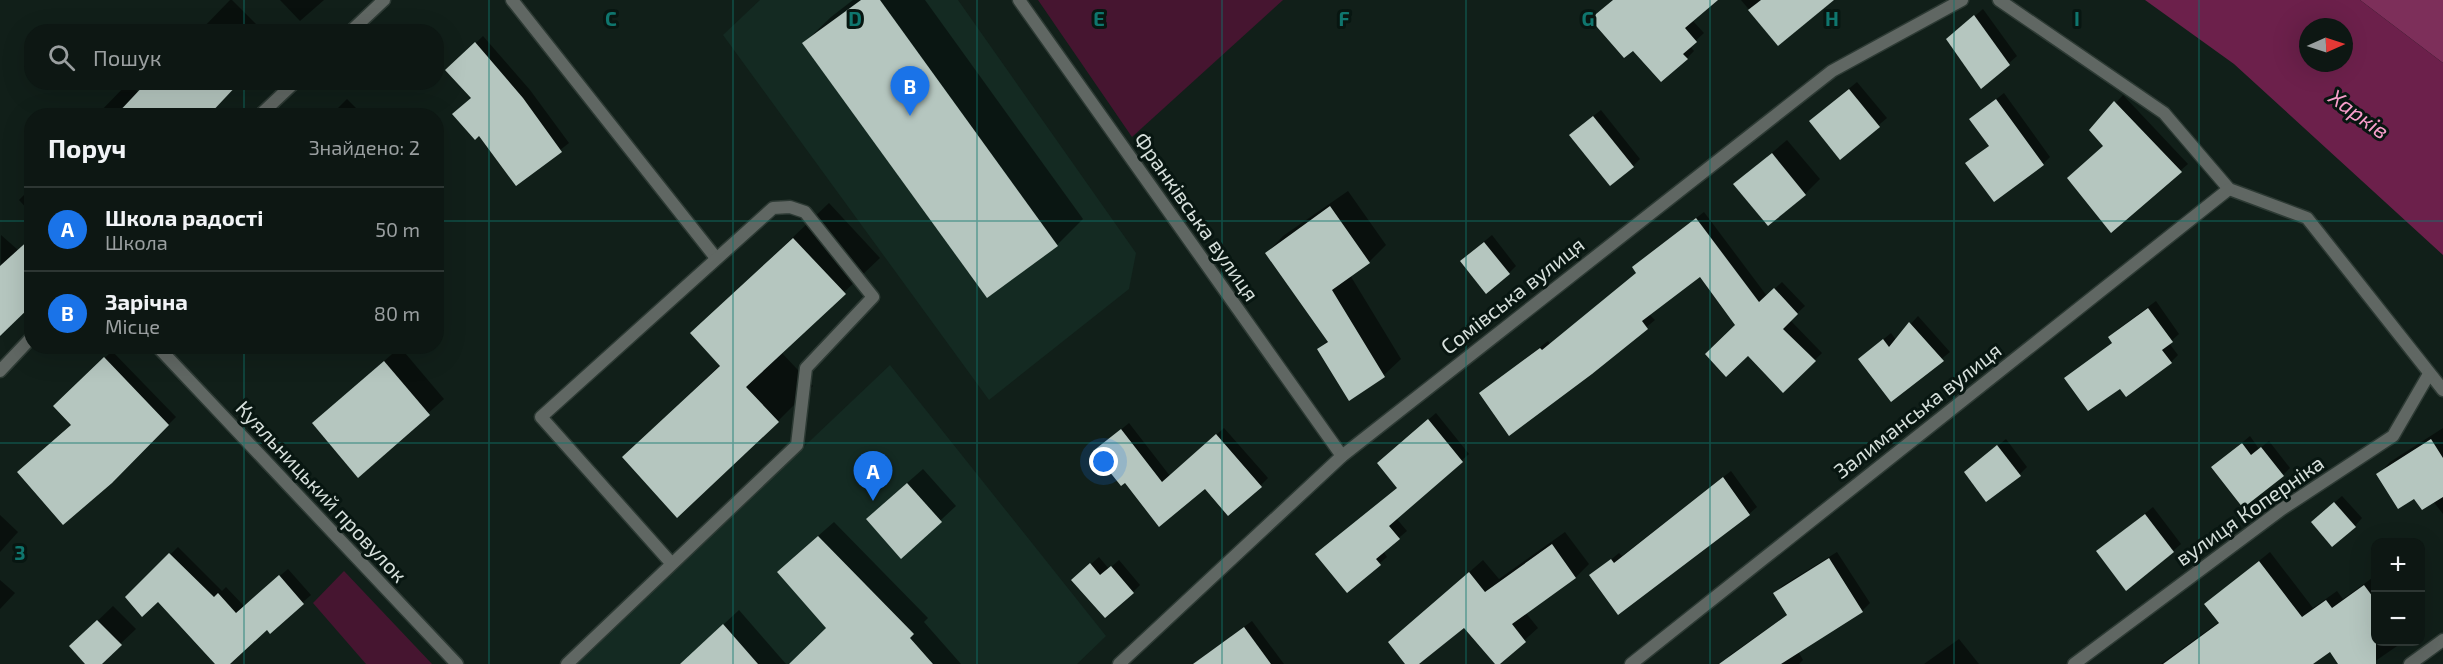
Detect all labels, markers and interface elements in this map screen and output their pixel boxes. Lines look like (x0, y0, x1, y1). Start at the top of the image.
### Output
text: C (605, 6, 617, 30)
text: D (848, 6, 862, 30)
text: E (1093, 6, 1105, 30)
text: F (1338, 6, 1350, 30)
text: G (1582, 6, 1594, 30)
text: H (1825, 6, 1839, 30)
text: I (2074, 6, 2080, 30)
north arrow (2299, 18, 2353, 72)
search box (24, 24, 444, 90)
icon: search (45, 41, 78, 74)
text: Пошук (93, 44, 162, 70)
pin: B (890, 66, 930, 116)
water label: Харків (2324, 82, 2395, 144)
street label: Франківська вулиця (1129, 127, 1265, 306)
text: Поруч (48, 132, 126, 163)
text: Знайдено: 2 (309, 135, 420, 159)
text: Школа радості (105, 204, 263, 230)
text: A (61, 217, 74, 241)
text: 50 m (375, 217, 420, 241)
text: Школа (105, 230, 168, 254)
street label: Сомівська вулиця (1435, 231, 1589, 359)
text: Зарічна (105, 288, 188, 314)
text: B (61, 301, 74, 325)
text: 80 m (374, 301, 420, 325)
text: Місце (105, 314, 160, 338)
street label: Залиманська вулиця (1828, 337, 2006, 484)
street label: Куяльницький провулок (231, 395, 413, 588)
your location (1089, 447, 1118, 476)
street label: вулиця Коперніка (2170, 449, 2329, 571)
pin: A (854, 452, 892, 501)
map controls (2371, 538, 2425, 646)
button: + (2371, 538, 2425, 592)
text: 3 (14, 540, 26, 564)
button: − (2371, 592, 2425, 646)

